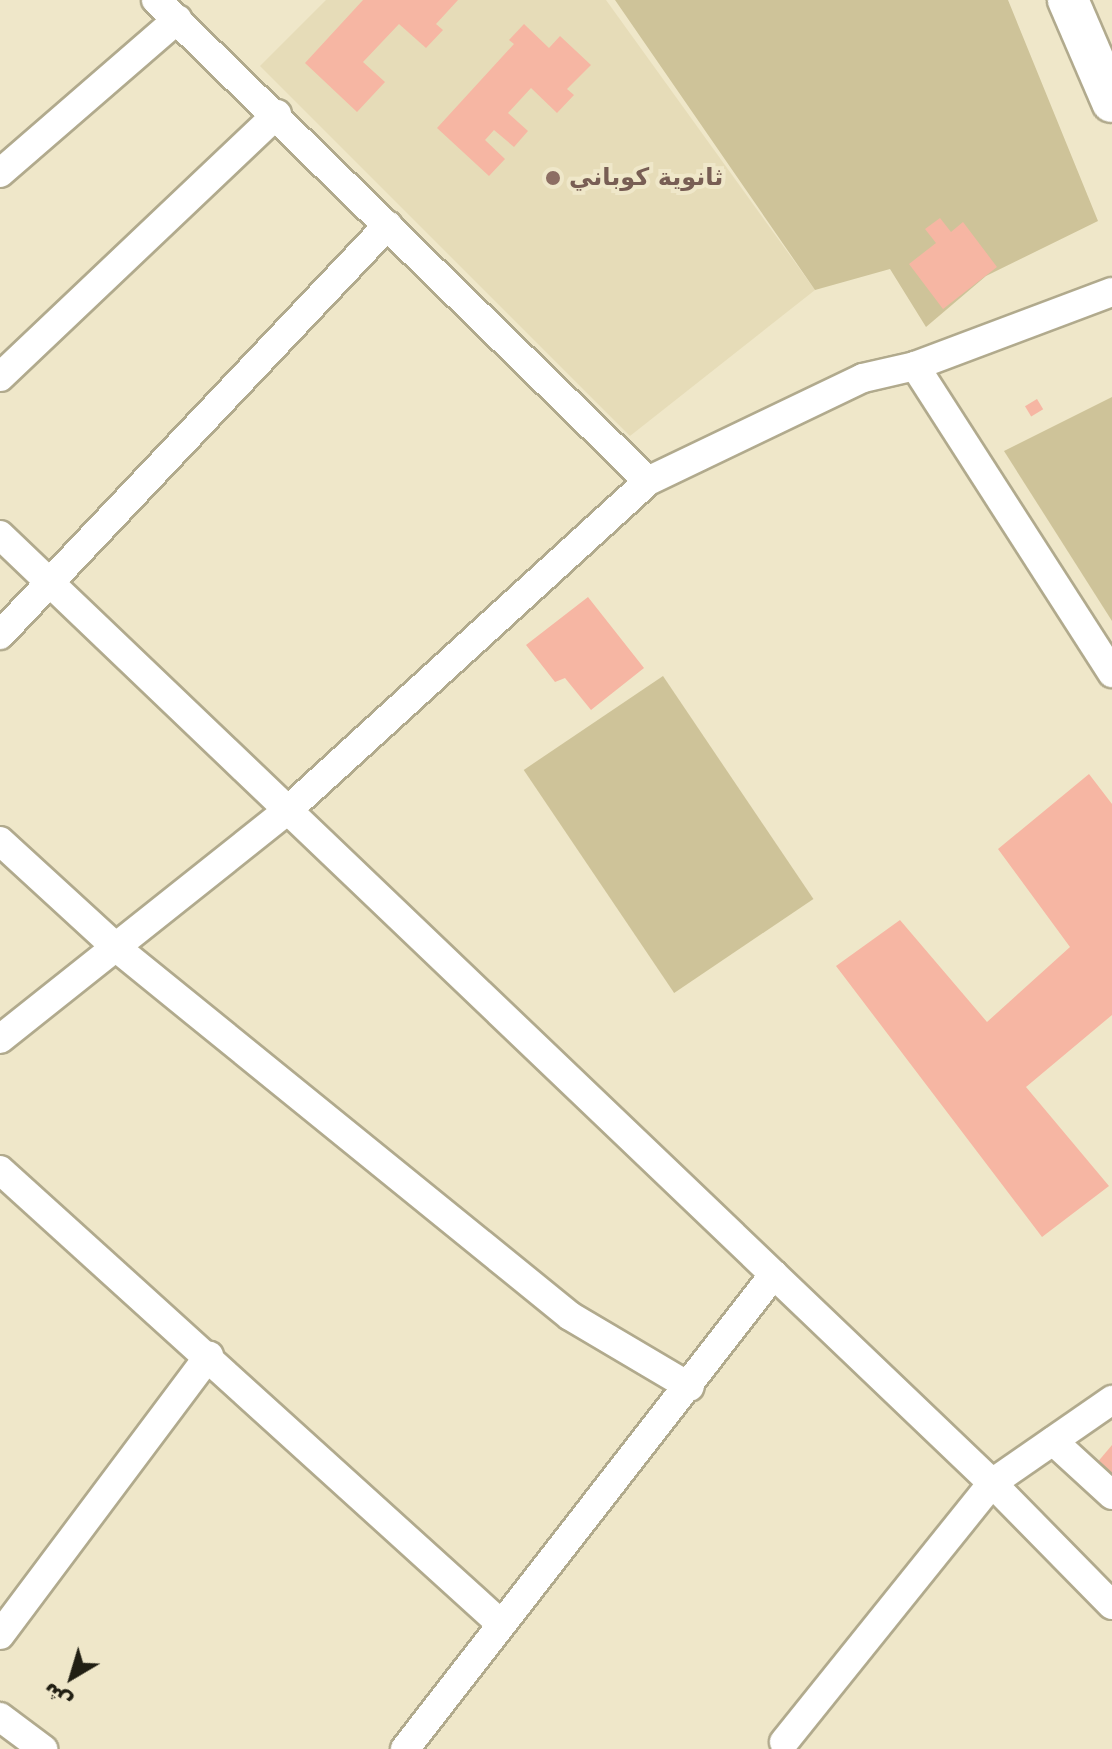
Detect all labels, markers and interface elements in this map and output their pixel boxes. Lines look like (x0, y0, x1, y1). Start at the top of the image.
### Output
place label: ثانوية كوباني (569, 164, 723, 192)
marker: ثانوية كوباني (544, 169, 562, 187)
north arrow (32, 1637, 112, 1717)
text: ش (37, 1677, 77, 1716)

